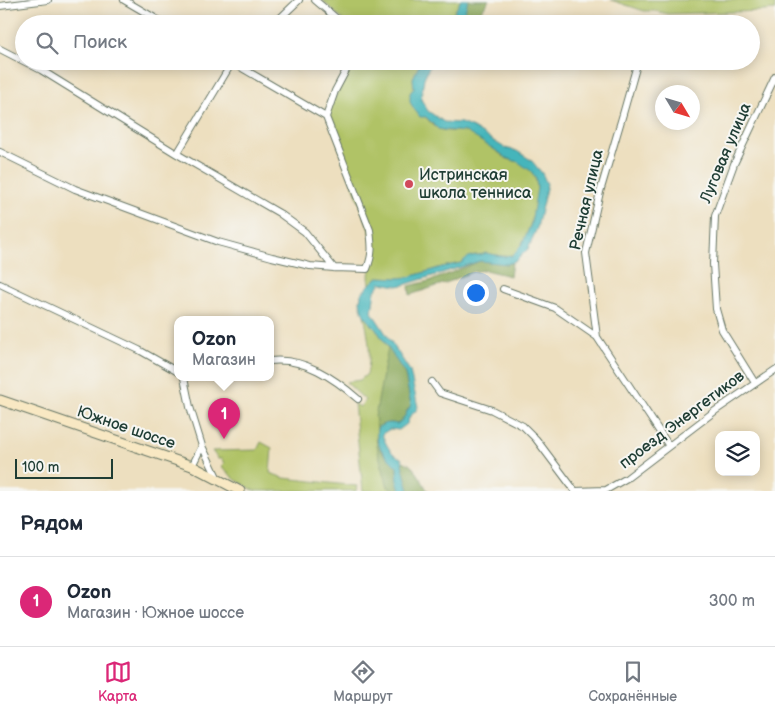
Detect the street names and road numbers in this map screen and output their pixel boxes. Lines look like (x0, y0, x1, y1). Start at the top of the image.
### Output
street label: Луговая улица (696, 100, 756, 207)
street label: Речная улица (566, 147, 608, 252)
street label: проезд Энергетиков (616, 366, 749, 473)
street label: Южное шоссе (74, 402, 178, 454)

